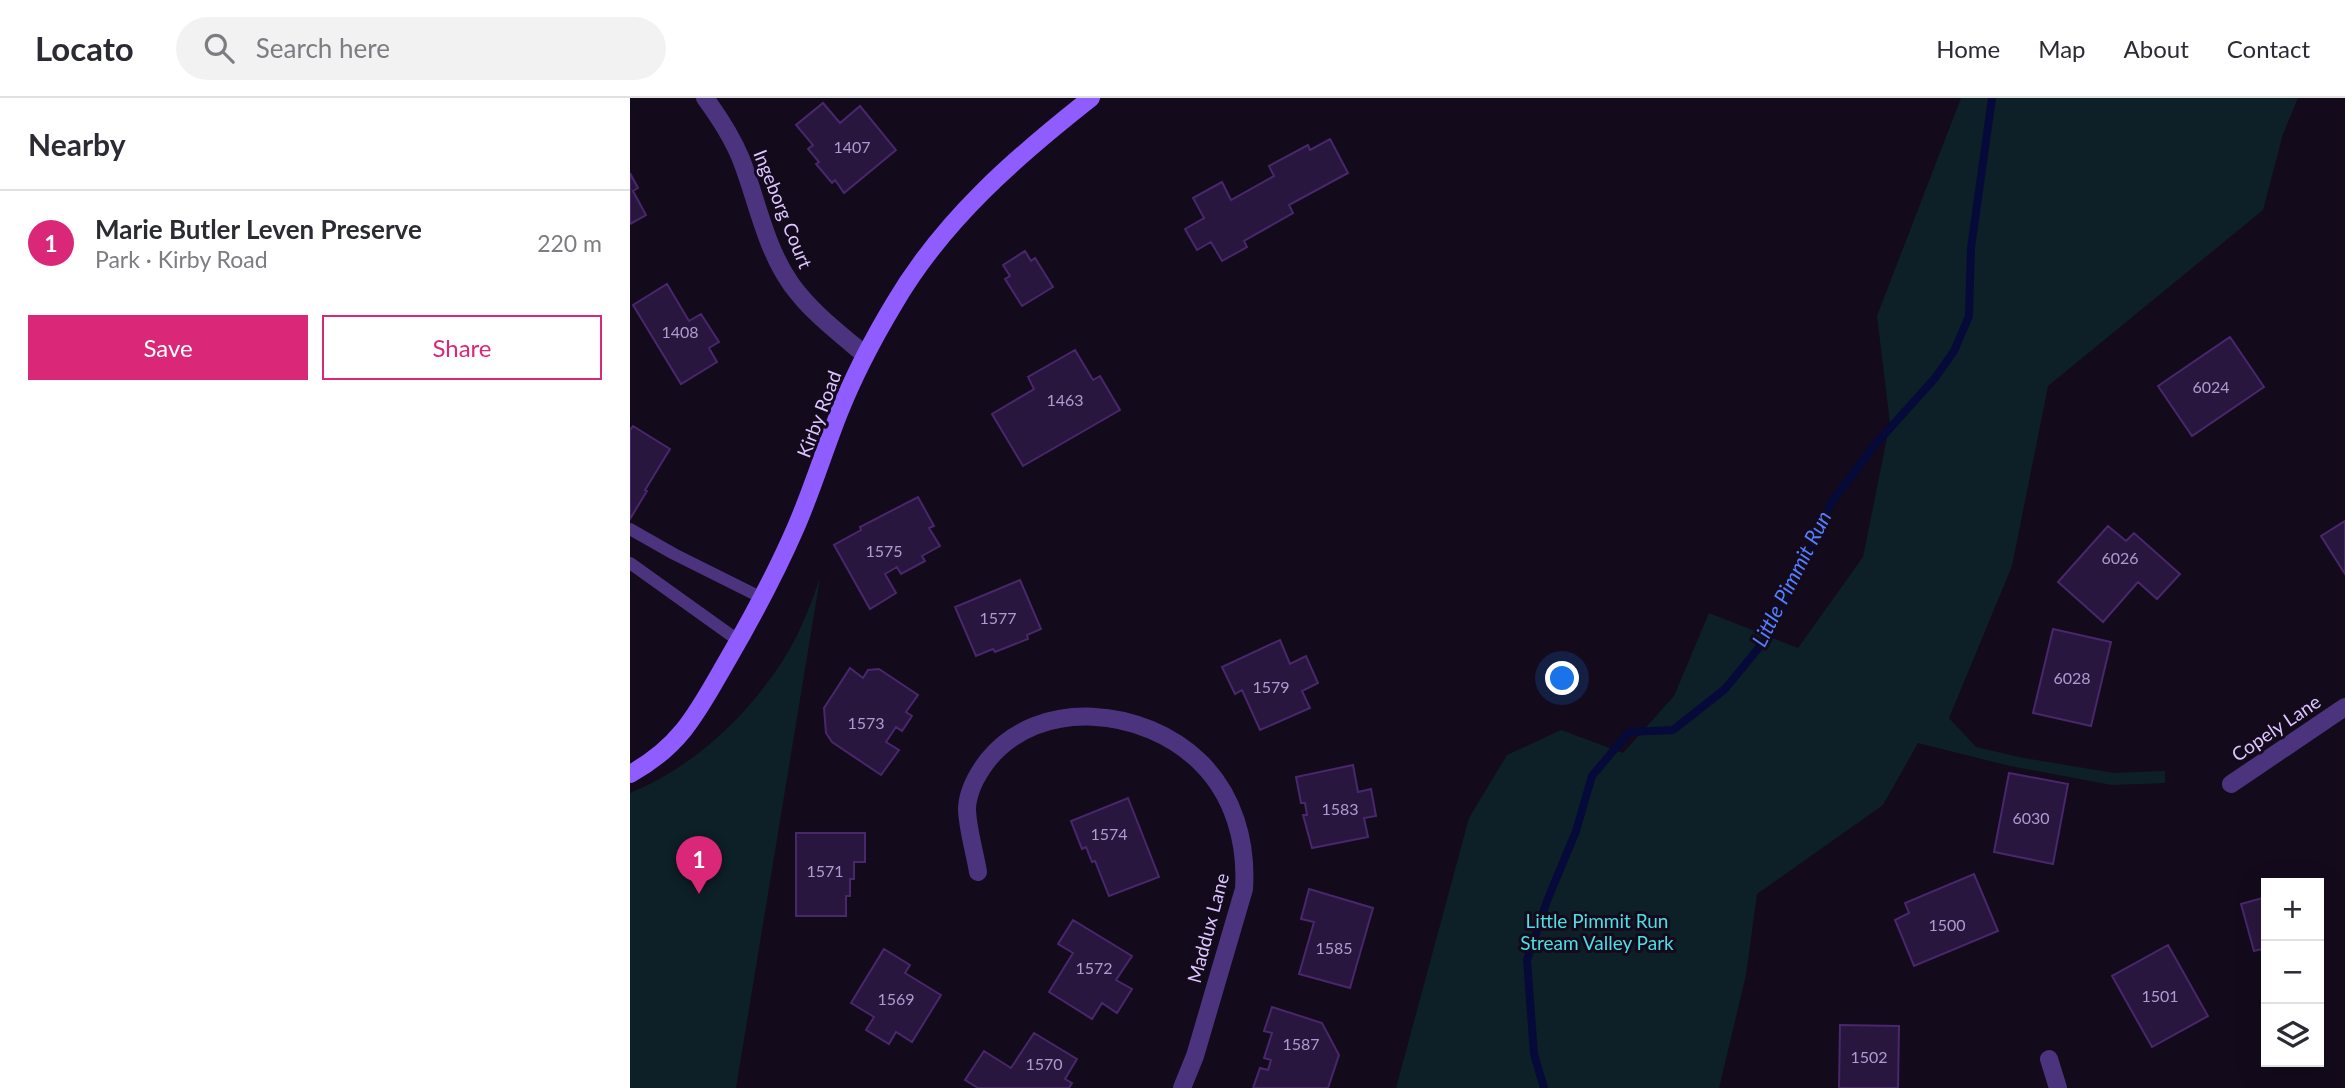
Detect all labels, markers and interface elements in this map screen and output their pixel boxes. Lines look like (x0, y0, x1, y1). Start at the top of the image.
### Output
search box (176, 17, 666, 80)
text: Locato (35, 28, 134, 68)
icon: search (200, 29, 238, 67)
text: Search here (256, 32, 390, 64)
text: Home (1936, 34, 2000, 63)
text: Map (2038, 34, 2086, 63)
text: About (2124, 34, 2189, 63)
text: Contact (2227, 34, 2310, 63)
text: Nearby (28, 126, 126, 162)
house number: 1407 (833, 137, 871, 156)
street label: Ingeborg Court (749, 146, 818, 272)
text: Marie Butler Leven Preserve (95, 213, 422, 245)
text: 1 (44, 229, 58, 257)
text: 220 m (537, 229, 602, 257)
text: Park · Kirby Road (95, 245, 268, 273)
button: Save (28, 315, 308, 380)
button: Share (322, 315, 602, 380)
house number: 1408 (661, 322, 699, 341)
street label: Kirby Road (792, 367, 846, 460)
house number: 6024 (2192, 377, 2230, 396)
house number: 1463 (1046, 390, 1084, 409)
water label: Little Pimmit Run (1746, 506, 1836, 650)
house number: 1575 (865, 541, 903, 560)
house number: 6026 (2101, 548, 2139, 567)
house number: 1577 (979, 608, 1017, 627)
your location (1545, 661, 1579, 695)
house number: 6028 (2053, 668, 2091, 687)
house number: 1579 (1252, 677, 1290, 696)
street label: Copely Lane (2227, 689, 2325, 766)
house number: 1573 (847, 713, 885, 732)
house number: 1583 (1321, 799, 1359, 818)
house number: 6030 (2012, 808, 2050, 827)
house number: 1574 (1090, 824, 1128, 843)
pin: 1 (676, 836, 722, 894)
house number: 1571 (806, 861, 844, 880)
street label: Maddux Lane (1182, 870, 1233, 985)
map controls (2261, 878, 2324, 1067)
button: + (2261, 878, 2324, 941)
park label: Little Pimmit Run Stream Valley Park (1520, 909, 1674, 954)
house number: 1500 (1928, 915, 1966, 934)
house number: 1585 (1315, 938, 1353, 957)
button: − (2261, 941, 2324, 1004)
house number: 1572 (1075, 958, 1113, 977)
house number: 1501 (2141, 986, 2179, 1005)
house number: 1569 (877, 989, 915, 1008)
button: layers (2261, 1004, 2324, 1067)
house number: 1587 (1282, 1034, 1320, 1053)
house number: 1502 (1850, 1047, 1888, 1066)
house number: 1570 (1025, 1054, 1063, 1073)

